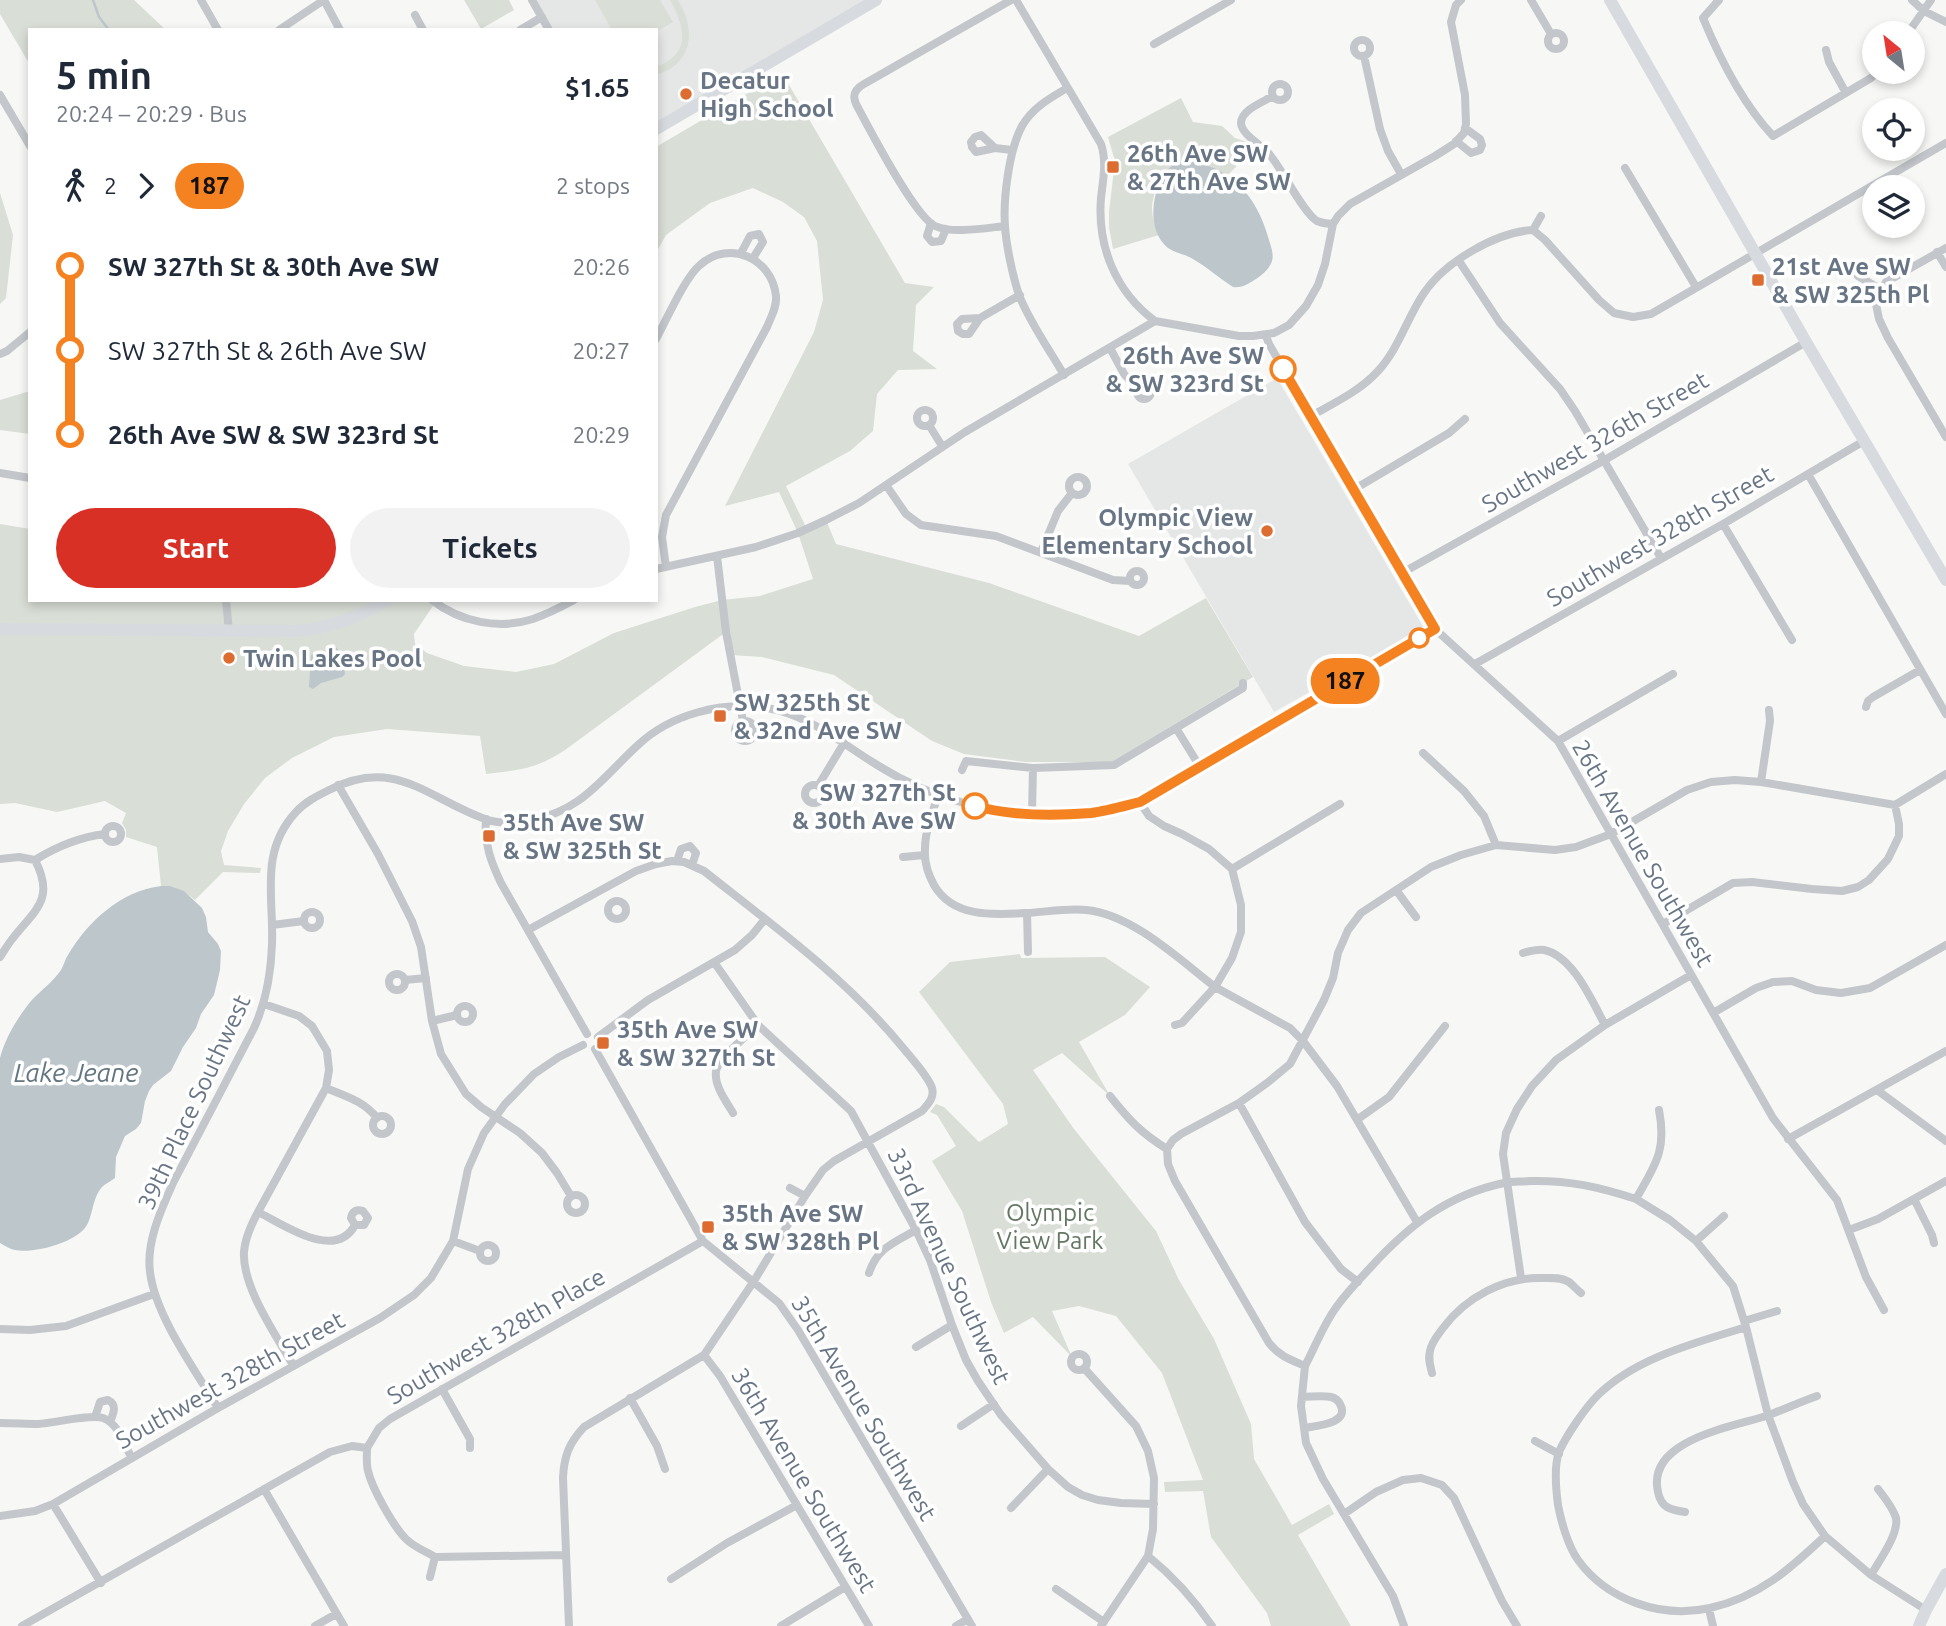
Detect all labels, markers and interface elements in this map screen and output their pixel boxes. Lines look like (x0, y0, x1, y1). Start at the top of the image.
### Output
north arrow (1862, 21, 1925, 84)
map controls (1862, 21, 1925, 238)
text: 5 min (56, 54, 152, 96)
place label: Decatur High School (700, 67, 834, 122)
text: $1.65 (565, 73, 630, 102)
marker: Decatur High School (678, 86, 694, 102)
button: locate (1862, 98, 1925, 161)
text: 20:24 – 20:29 · Bus (56, 101, 247, 126)
place label: 26th Ave SW & 27th Ave SW (1127, 140, 1291, 195)
marker: 26th Ave SW & 27th Ave SW (1105, 159, 1121, 175)
icon: walk (56, 167, 94, 205)
icon: forward (127, 167, 165, 205)
text: 187 (189, 172, 230, 199)
text: 2 (104, 173, 117, 198)
text: 2 stops (556, 173, 630, 198)
button: layers (1862, 175, 1925, 238)
text: SW 327th St & 30th Ave SW (108, 252, 439, 281)
place label: 21st Ave SW & SW 325th Pl (1772, 253, 1929, 308)
text: 20:26 (572, 254, 630, 279)
marker: 21st Ave SW & SW 325th Pl (1750, 272, 1766, 288)
text: SW 327th St & 26th Ave SW (108, 336, 427, 365)
text: 20:27 (572, 338, 630, 363)
place label: 26th Ave SW & SW 323rd St (1106, 342, 1264, 397)
marker: 26th Ave SW & SW 323rd St (1270, 356, 1296, 382)
street label: Southwest 326th Street (1477, 366, 1713, 518)
text: 26th Ave SW & SW 323rd St (108, 420, 439, 449)
text: 20:29 (572, 422, 630, 447)
street label: Southwest 328th Street (1542, 460, 1778, 612)
place label: Olympic View Elementary School (1041, 504, 1253, 559)
button: Start (56, 508, 336, 588)
button: Tickets (350, 508, 630, 588)
marker: Olympic View Elementary School (1259, 523, 1275, 539)
unlabelled marker (1409, 628, 1429, 648)
place label: Twin Lakes Pool (243, 645, 422, 672)
marker: Twin Lakes Pool (221, 650, 237, 666)
line badge: 187 (1305, 658, 1385, 704)
text: 187 (1325, 667, 1365, 694)
place label: SW 325th St & 32nd Ave SW (734, 689, 902, 744)
marker: SW 325th St & 32nd Ave SW (712, 708, 728, 724)
street label: 26th Avenue Southwest (1567, 735, 1719, 972)
place label: SW 327th St & 30th Ave SW (792, 779, 956, 834)
marker: SW 327th St & 30th Ave SW (962, 793, 988, 819)
place label: 35th Ave SW & SW 325th St (503, 809, 662, 864)
marker: 35th Ave SW & SW 325th St (481, 828, 497, 844)
street label: 39th Place Southwest (132, 990, 256, 1214)
place label: 35th Ave SW & SW 327th St (617, 1016, 776, 1071)
marker: 35th Ave SW & SW 327th St (595, 1035, 611, 1051)
water label: Lake Jeane (14, 1058, 138, 1087)
street label: 33rd Avenue Southwest (882, 1144, 1016, 1389)
park label: Olympic View Park (997, 1199, 1103, 1254)
place label: 35th Ave SW & SW 328th Pl (722, 1200, 879, 1255)
marker: 35th Ave SW & SW 328th Pl (700, 1219, 716, 1235)
street label: Southwest 328th Place (382, 1263, 610, 1409)
street label: 35th Avenue Southwest (786, 1291, 942, 1526)
street label: Southwest 328th Street (111, 1306, 349, 1454)
street label: 36th Avenue Southwest (726, 1363, 882, 1598)

